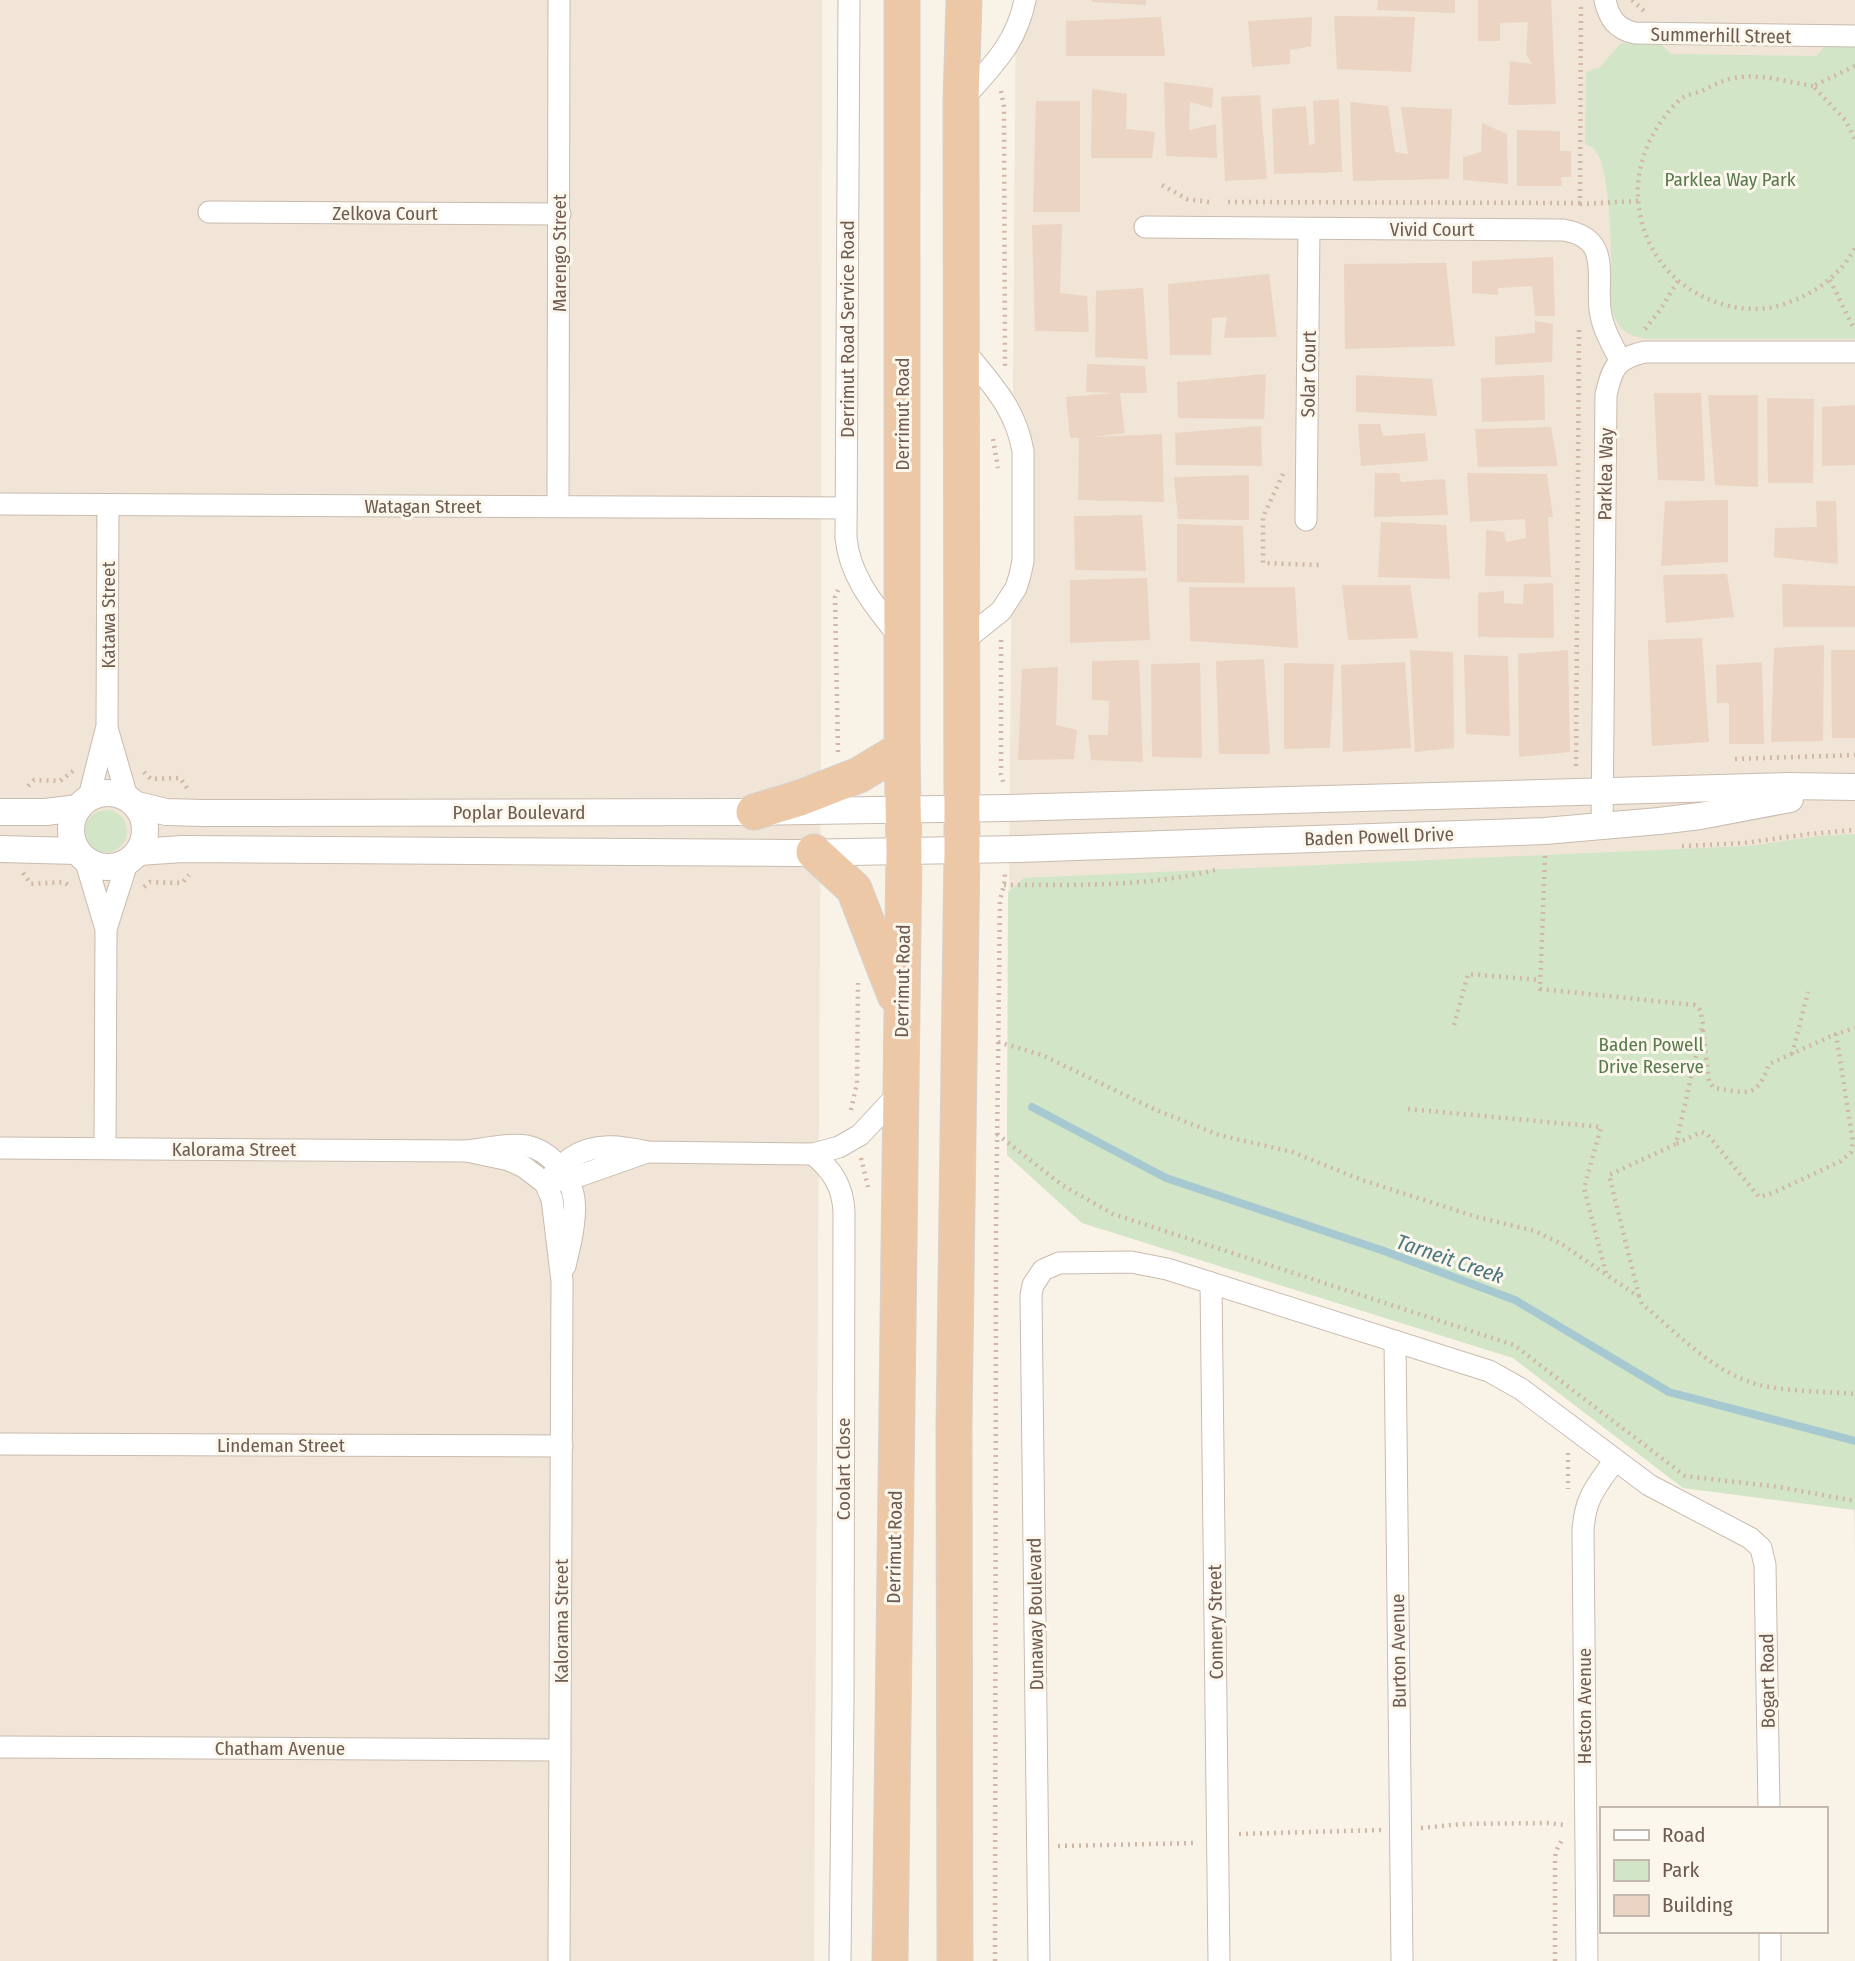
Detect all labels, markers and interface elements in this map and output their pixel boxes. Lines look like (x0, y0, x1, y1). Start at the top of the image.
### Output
street label: Summerhill Street (1650, 23, 1792, 48)
park label: Parklea Way Park (1664, 168, 1796, 191)
street label: Marengo Street (548, 193, 571, 312)
street label: Zelkova Court (332, 202, 439, 225)
street label: Vivid Court (1390, 218, 1475, 241)
street label: Derrimut Road Service Road (836, 220, 859, 438)
street label: Solar Court (1296, 330, 1321, 418)
street label: Derrimut Road (891, 357, 914, 471)
street label: Parklea Way (1593, 427, 1618, 521)
street label: Watagan Street (364, 495, 482, 518)
street label: Katawa Street (97, 561, 120, 669)
street label: Poplar Boulevard (452, 801, 586, 824)
street label: Baden Powell Drive (1304, 822, 1454, 851)
street label: Derrimut Road (890, 924, 915, 1038)
park label: Baden Powell Drive Reserve (1598, 1033, 1704, 1078)
street label: Kalorama Street (172, 1138, 297, 1161)
water label: Tarneit Creek (1393, 1229, 1507, 1289)
street label: Coolart Close (832, 1418, 855, 1520)
street label: Lindeman Street (217, 1434, 346, 1457)
street label: Derrimut Road (882, 1490, 907, 1604)
street label: Dunaway Boulevard (1023, 1537, 1048, 1691)
street label: Kalorama Street (550, 1558, 573, 1683)
street label: Connery Street (1203, 1564, 1228, 1680)
street label: Burton Avenue (1386, 1594, 1411, 1708)
street label: Bogart Road (1755, 1633, 1780, 1729)
street label: Heston Avenue (1573, 1648, 1596, 1764)
street label: Chatham Avenue (215, 1737, 345, 1760)
legend (1600, 1807, 1827, 1933)
text: Road (1662, 1822, 1706, 1848)
text: Park (1662, 1857, 1700, 1883)
text: Building (1662, 1892, 1733, 1918)

